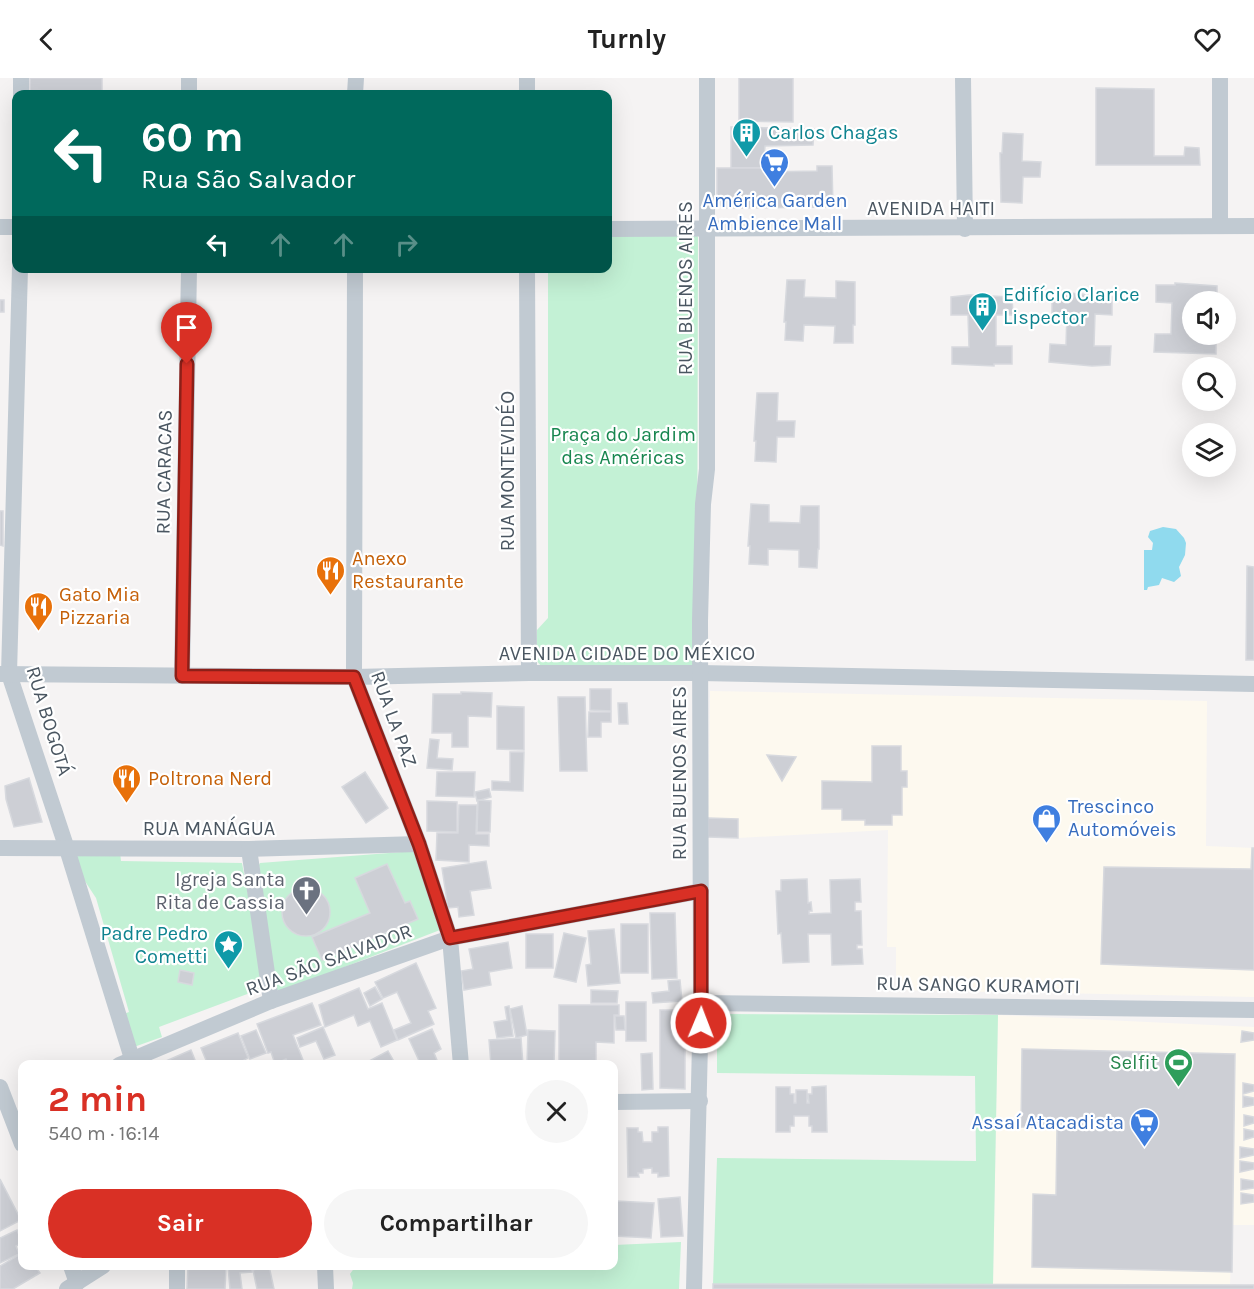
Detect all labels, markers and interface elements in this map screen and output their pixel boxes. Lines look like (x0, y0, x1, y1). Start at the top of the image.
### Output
icon: back (30, 23, 63, 56)
text: Turnly (588, 23, 666, 55)
icon: heart (1191, 23, 1224, 56)
text: 60 m (141, 112, 244, 162)
icon: left (42, 114, 120, 192)
building icon: Carlos Chagas (731, 116, 763, 158)
place label: Carlos Chagas (768, 121, 898, 144)
supermarket icon: América Garden Ambience Mall (759, 146, 791, 188)
text: Rua São Salvador (141, 163, 355, 195)
place label: América Garden Ambience Mall (702, 189, 848, 235)
street label: AVENIDA HAITI (867, 197, 995, 220)
street label: RUA BUENOS AIRES (674, 201, 697, 375)
icon: left (201, 228, 234, 261)
icon: ahead (264, 228, 297, 261)
icon: ahead (327, 228, 360, 261)
icon: right (390, 228, 423, 261)
place label: Edifício Clarice Lispector (1003, 283, 1139, 329)
building icon: Edifício Clarice Lispector (966, 290, 998, 332)
map controls (1182, 291, 1236, 477)
button: sound (1182, 291, 1236, 345)
pin (161, 302, 212, 364)
icon: arrive (170, 311, 203, 344)
button: search (1182, 357, 1236, 411)
street label: RUA MONTEVIDÉO (495, 391, 519, 551)
street label: RUA CARACAS (151, 409, 177, 535)
park label: Praça do Jardim das Américas (550, 423, 696, 469)
button: layers (1182, 423, 1236, 477)
place label: Anexo Restaurante (352, 547, 464, 593)
restaurant icon: Anexo Restaurante (315, 554, 347, 596)
place label: Gato Mia Pizzaria (59, 583, 140, 629)
restaurant icon: Gato Mia Pizzaria (22, 590, 54, 632)
street label: AVENIDA CIDADE DO MÉXICO (499, 641, 755, 665)
street label: RUA BOGOTÁ (21, 663, 78, 779)
street label: RUA LA PAZ (366, 668, 422, 770)
street label: RUA BUENOS AIRES (668, 686, 691, 860)
restaurant icon: Poltrona Nerd (111, 762, 143, 804)
place label: Poltrona Nerd (148, 767, 272, 790)
place label: Trescinco Automóveis (1068, 795, 1176, 841)
shop icon: Trescinco Automóveis (1031, 802, 1063, 844)
street label: RUA MANÁGUA (143, 816, 275, 840)
place label: Igreja Santa Rita de Cassia (155, 868, 285, 914)
church icon: Igreja Santa Rita de Cassia (290, 874, 322, 916)
street label: RUA SÃO SALVADOR (243, 919, 415, 1001)
place label: Padre Pedro Cometti (100, 922, 208, 968)
place icon: Padre Pedro Cometti (213, 928, 245, 970)
street label: RUA SANGO KURAMOTI (876, 972, 1080, 998)
position arrow (669, 991, 733, 1055)
sports icon: Selfit (1163, 1046, 1195, 1088)
place label: Selfit (1110, 1051, 1158, 1074)
text: 2 min (48, 1078, 147, 1120)
button: close (525, 1080, 588, 1143)
supermarket icon: Assaí Atacadista (1129, 1106, 1161, 1148)
place label: Assaí Atacadista (972, 1111, 1124, 1134)
text: 540 m · 16:14 (48, 1122, 159, 1145)
button: Sair (48, 1189, 312, 1258)
button: Compartilhar (324, 1189, 588, 1258)

